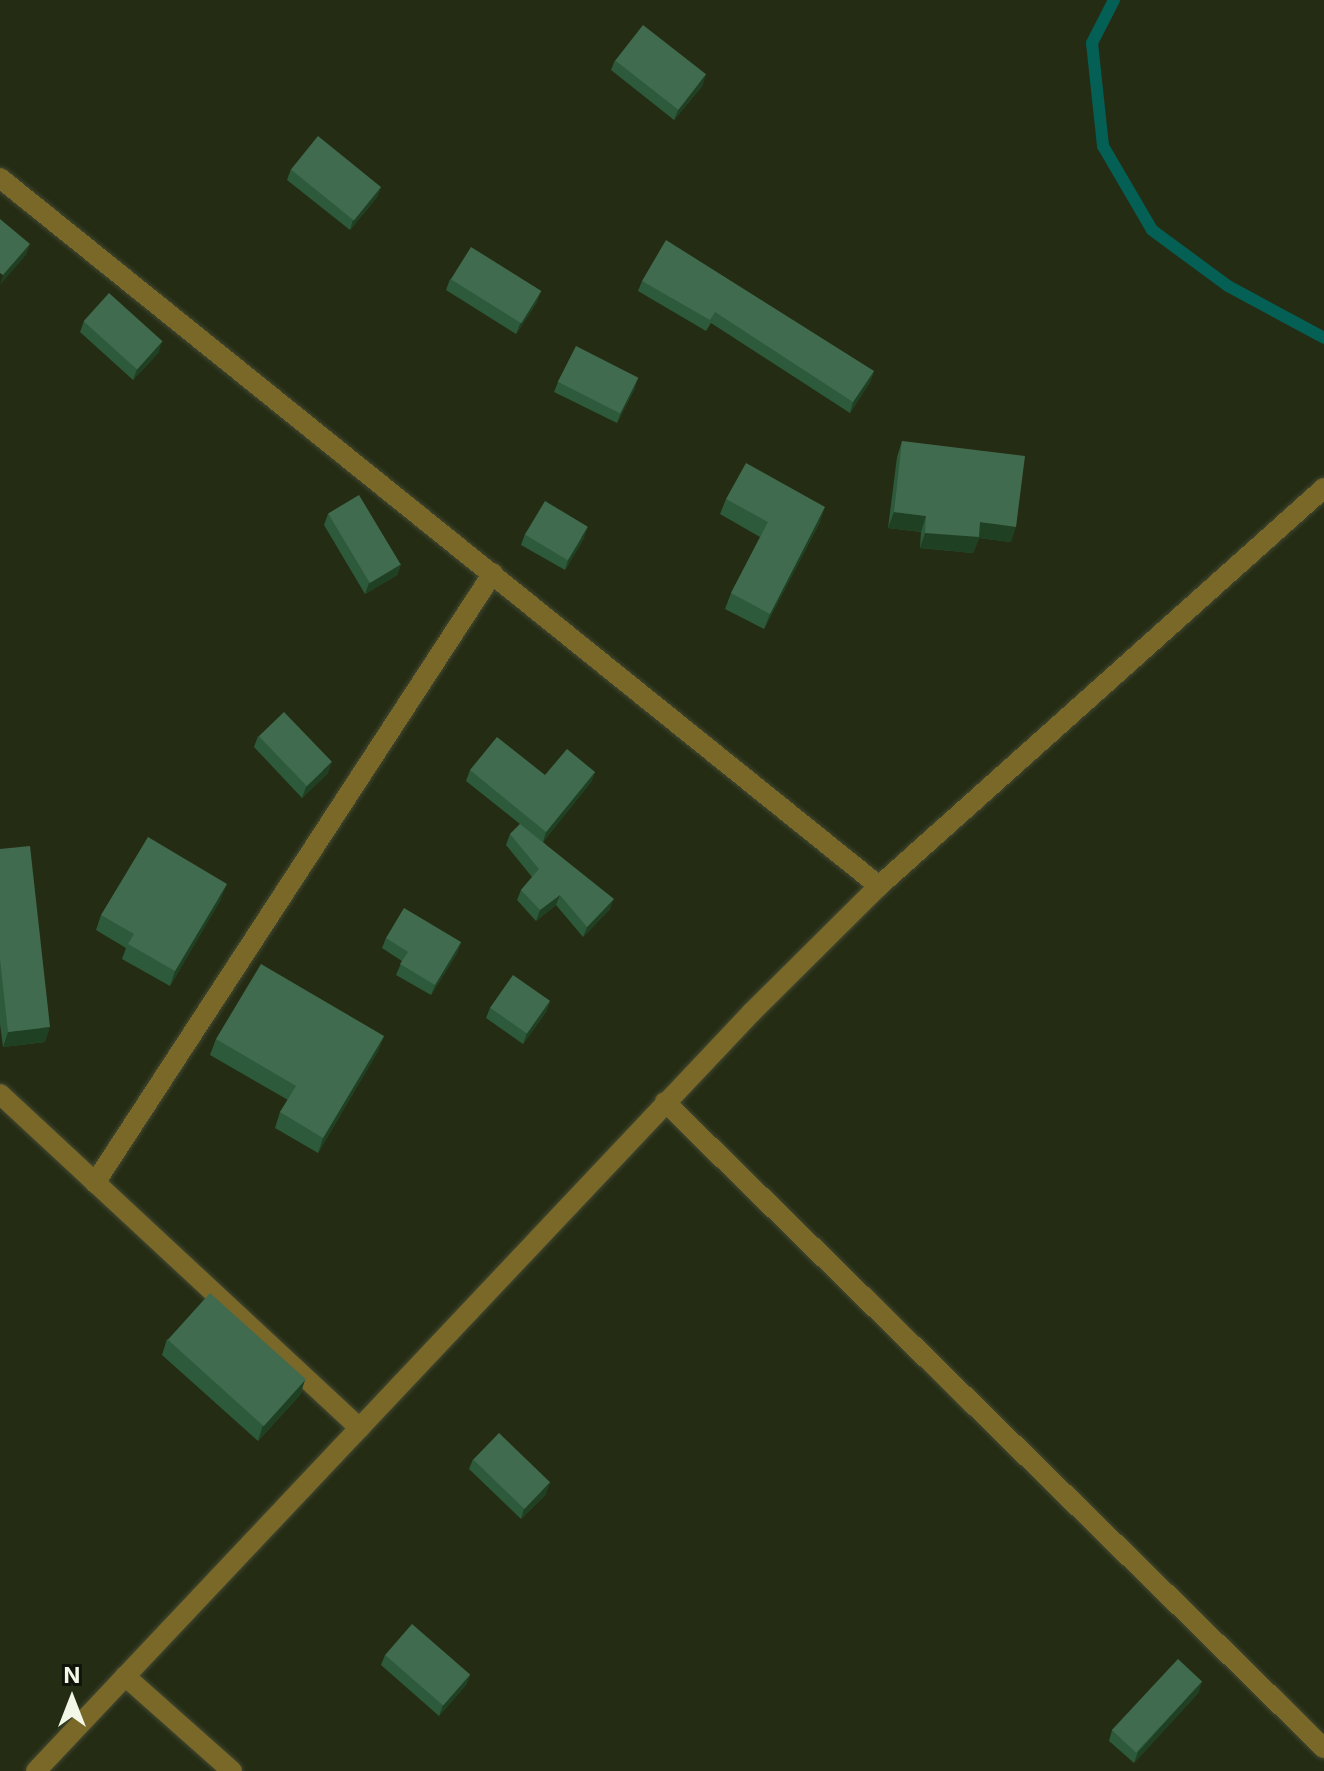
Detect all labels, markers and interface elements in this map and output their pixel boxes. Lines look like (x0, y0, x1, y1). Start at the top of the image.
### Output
north arrow (32, 1659, 112, 1739)
text: N (64, 1662, 80, 1688)

